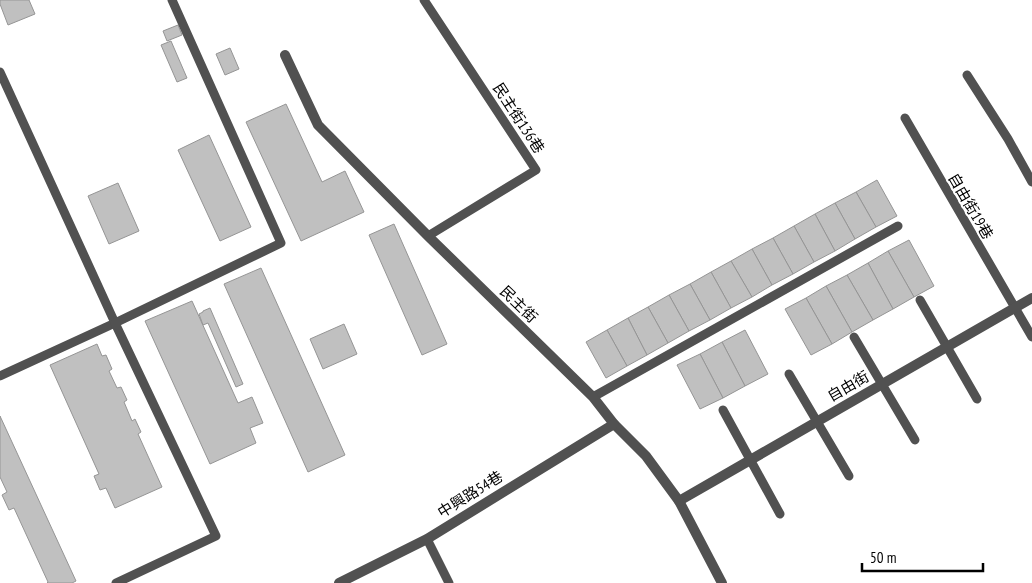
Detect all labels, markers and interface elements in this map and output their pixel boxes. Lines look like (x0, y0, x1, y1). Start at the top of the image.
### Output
street label: 民主街136巷 (489, 79, 549, 157)
street label: 自由街19巷 (944, 169, 998, 243)
street label: 民主街 (496, 282, 542, 326)
street label: 自由街 (824, 367, 872, 405)
street label: 中興路54巷 (434, 466, 506, 522)
scale bar (862, 540, 983, 572)
text: 50 m (870, 548, 896, 567)

